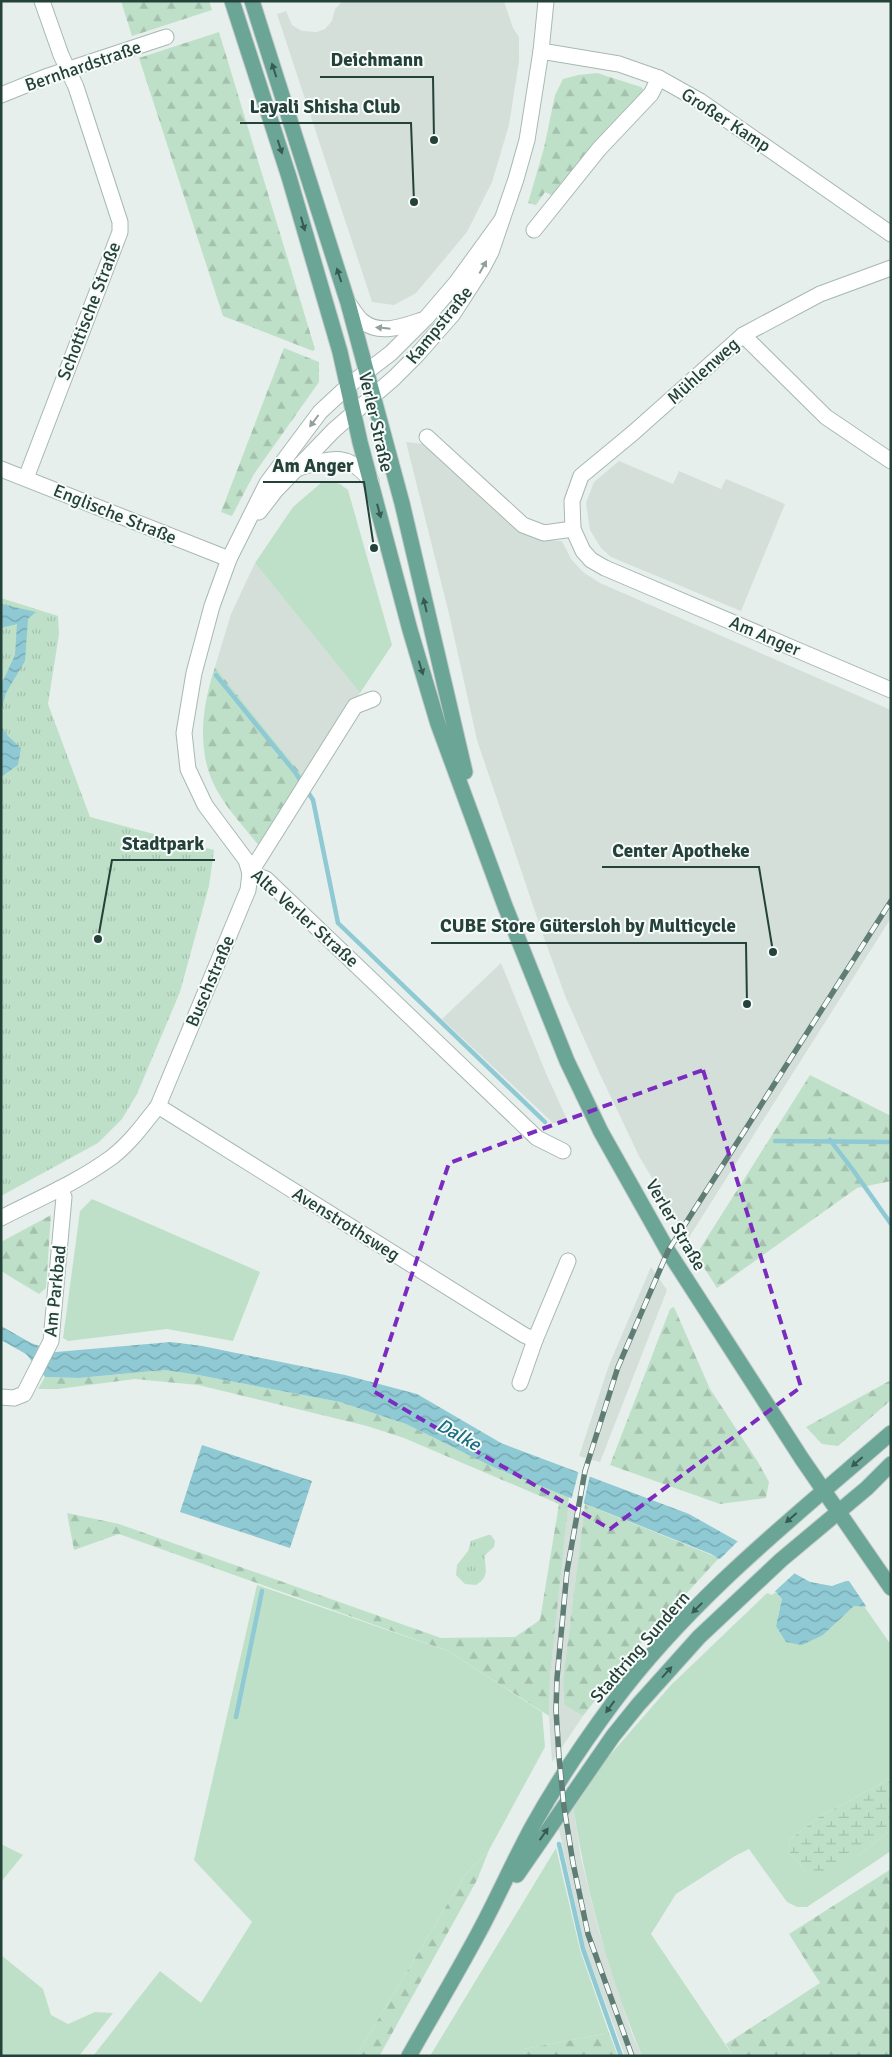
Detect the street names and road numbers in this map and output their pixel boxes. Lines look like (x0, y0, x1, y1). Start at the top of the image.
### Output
street label: Bernhardstraße (22, 36, 144, 96)
street label: Großer Kamp (677, 83, 775, 157)
street label: Schottische Straße (52, 239, 126, 383)
street label: Kampstraße (401, 282, 477, 368)
street label: Mühlenweg (663, 333, 743, 409)
street label: Verler Straße (354, 370, 398, 474)
street label: Englische Straße (50, 479, 180, 549)
street label: Am Anger (726, 611, 804, 661)
street label: Alte Verler Straße (247, 864, 363, 972)
street label: Buschstraße (181, 932, 239, 1030)
street label: Verler Straße (641, 1175, 711, 1275)
street label: Avenstrothsweg (288, 1182, 404, 1266)
street label: Am Parkbad (39, 1244, 71, 1338)
street label: Stadtring Sundern (585, 1587, 695, 1707)

